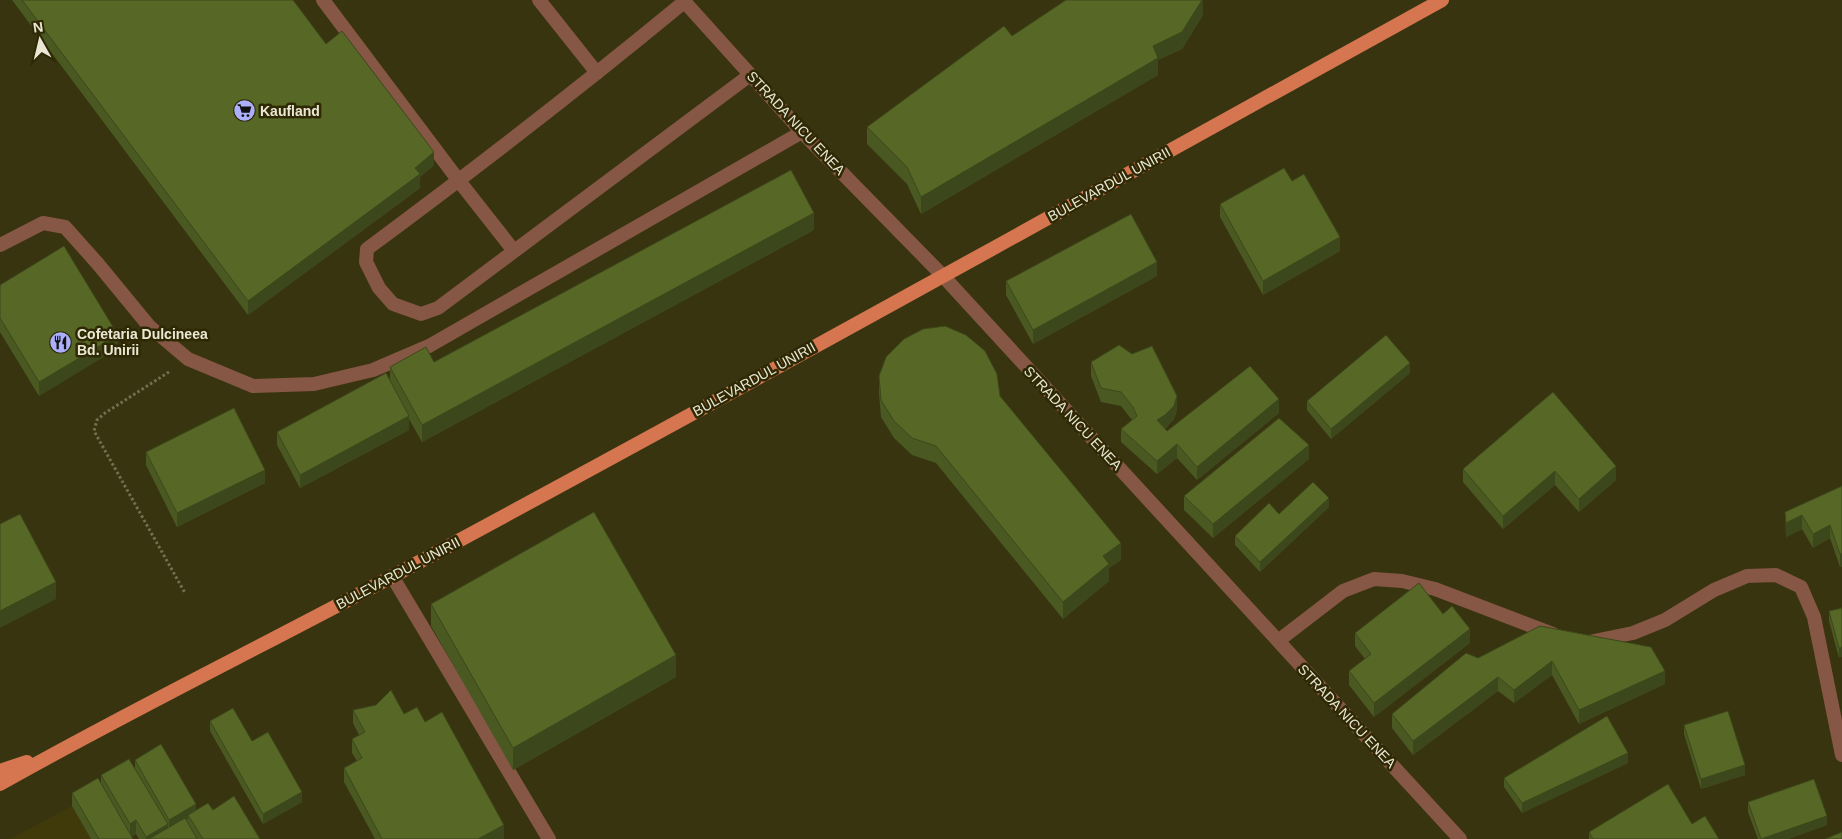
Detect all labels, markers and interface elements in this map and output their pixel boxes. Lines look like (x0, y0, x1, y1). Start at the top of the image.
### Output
north arrow (15, 15, 65, 65)
text: N (32, 18, 44, 36)
street label: STRADA NICU ENEA (744, 68, 849, 179)
supermarket icon: Kaufland (232, 99, 256, 123)
place label: Kaufland (260, 103, 320, 119)
street label: BULEVARDUL UNIRII (1045, 144, 1173, 224)
place label: Cofetaria Dulcineea Bd. Unirii (77, 326, 208, 358)
restaurant icon: Cofetaria Dulcineea Bd. Unirii (49, 330, 73, 354)
street label: BULEVARDUL UNIRII (690, 339, 818, 419)
street label: STRADA NICU ENEA (1021, 363, 1126, 474)
street label: BULEVARDUL UNIRII (333, 534, 463, 612)
street label: STRADA NICU ENEA (1295, 661, 1400, 772)

